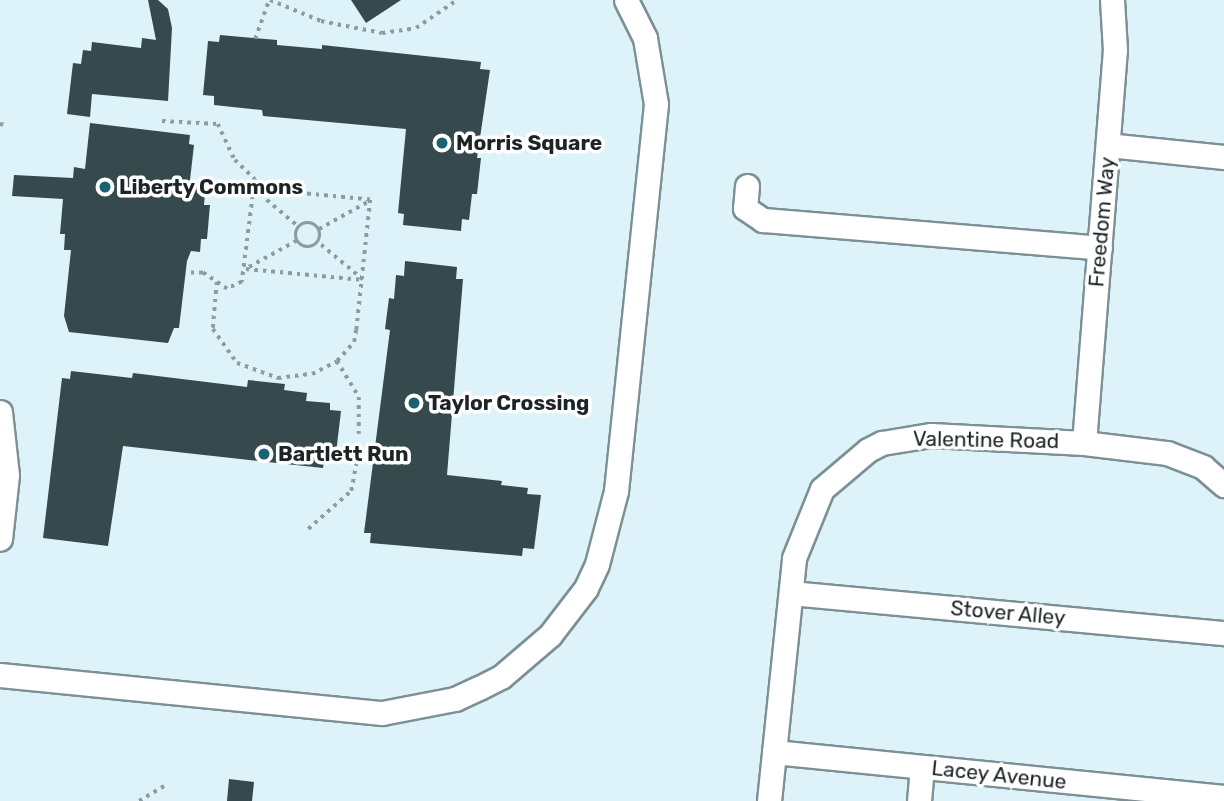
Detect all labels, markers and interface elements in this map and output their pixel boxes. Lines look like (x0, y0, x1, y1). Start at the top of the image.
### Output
place label: Morris Square (456, 130, 602, 156)
marker: Morris Square (434, 135, 450, 151)
street label: Freedom Way (1084, 156, 1120, 288)
place label: Liberty Commons (119, 174, 304, 200)
marker: Liberty Commons (97, 179, 113, 195)
place label: Taylor Crossing (428, 390, 590, 416)
marker: Taylor Crossing (406, 395, 422, 411)
street label: Valentine Road (913, 426, 1059, 454)
place label: Bartlett Run (278, 441, 409, 467)
marker: Bartlett Run (256, 446, 272, 462)
street label: Stover Alley (949, 595, 1067, 631)
street label: Lacey Avenue (930, 755, 1068, 795)

